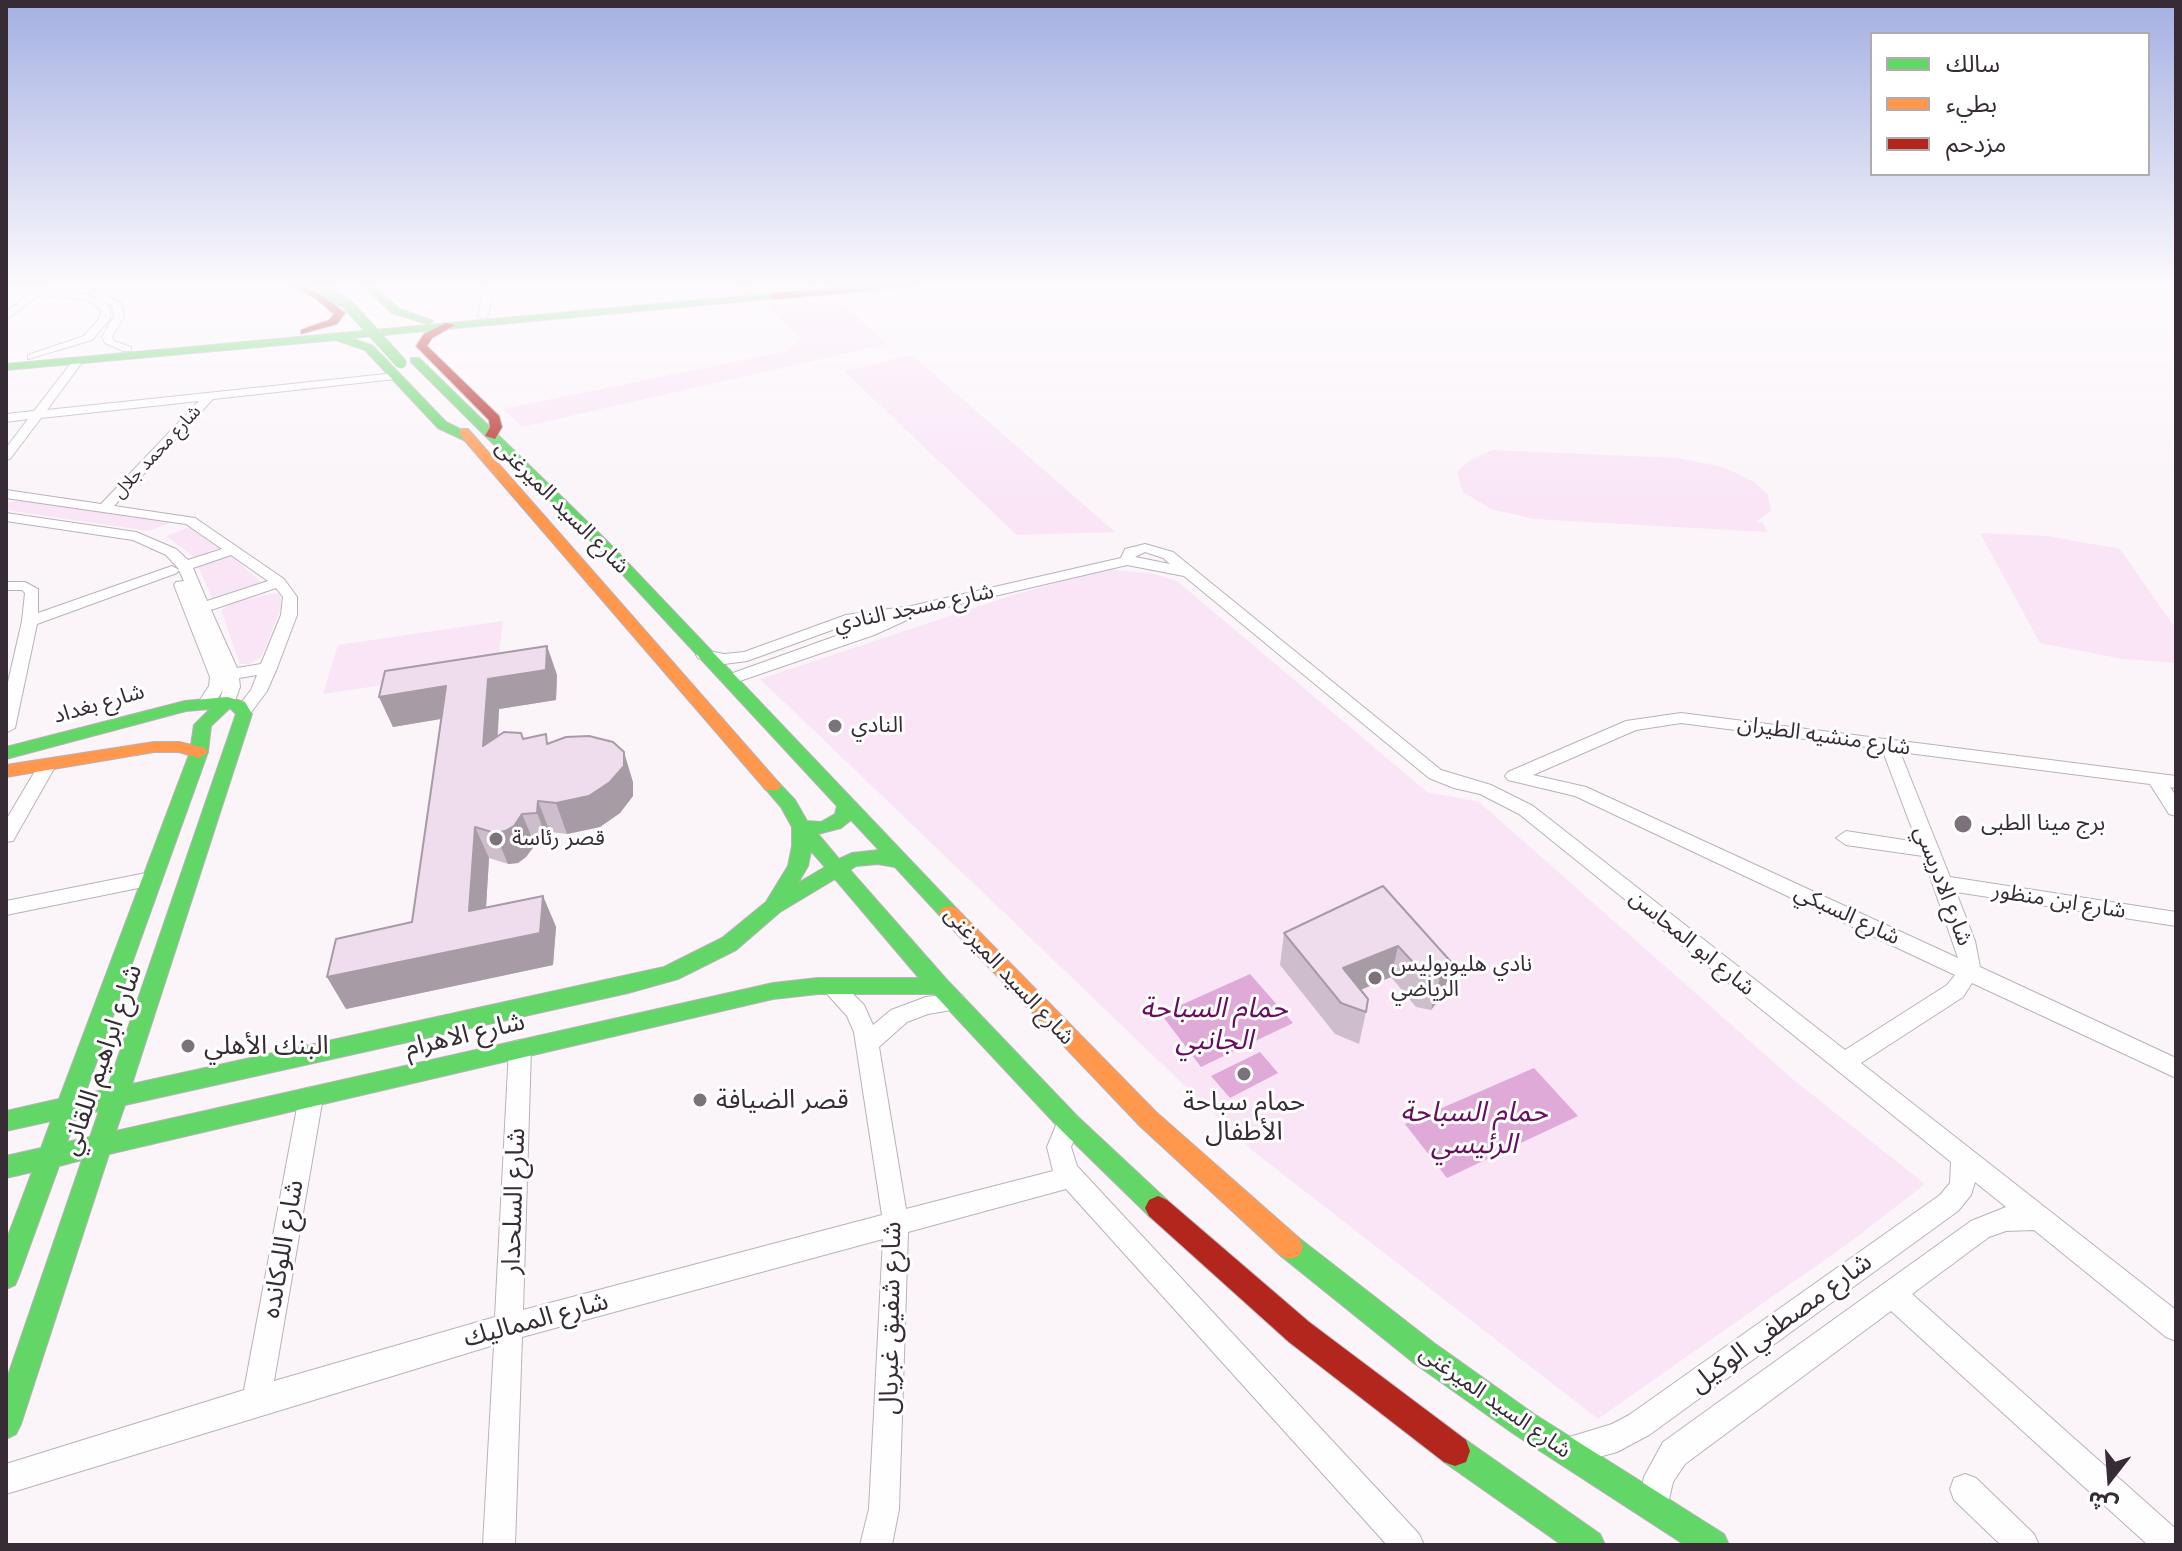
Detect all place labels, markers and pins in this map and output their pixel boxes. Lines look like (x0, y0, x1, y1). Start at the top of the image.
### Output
place label: النادي (851, 713, 903, 739)
marker: النادي (826, 717, 844, 735)
place label: برج مينا الطبى (1981, 811, 2105, 837)
marker: برج مينا الطبى (1952, 813, 1974, 835)
place label: قصر رئاسة (512, 826, 605, 852)
marker: قصر رئاسة (487, 830, 505, 848)
place label: نادي هليوبوليس الرياضي (1391, 952, 1532, 1004)
marker: نادي هليوبوليس الرياضي (1366, 969, 1384, 987)
place label: البنك الأهلي (204, 1030, 329, 1062)
marker: البنك الأهلي (179, 1037, 197, 1055)
marker: حمام سباحة الأطفال (1235, 1065, 1253, 1083)
place label: قصر الضيافة (716, 1084, 849, 1116)
place label: حمام سباحة الأطفال (1183, 1086, 1305, 1148)
marker: قصر الضيافة (691, 1091, 709, 1109)

